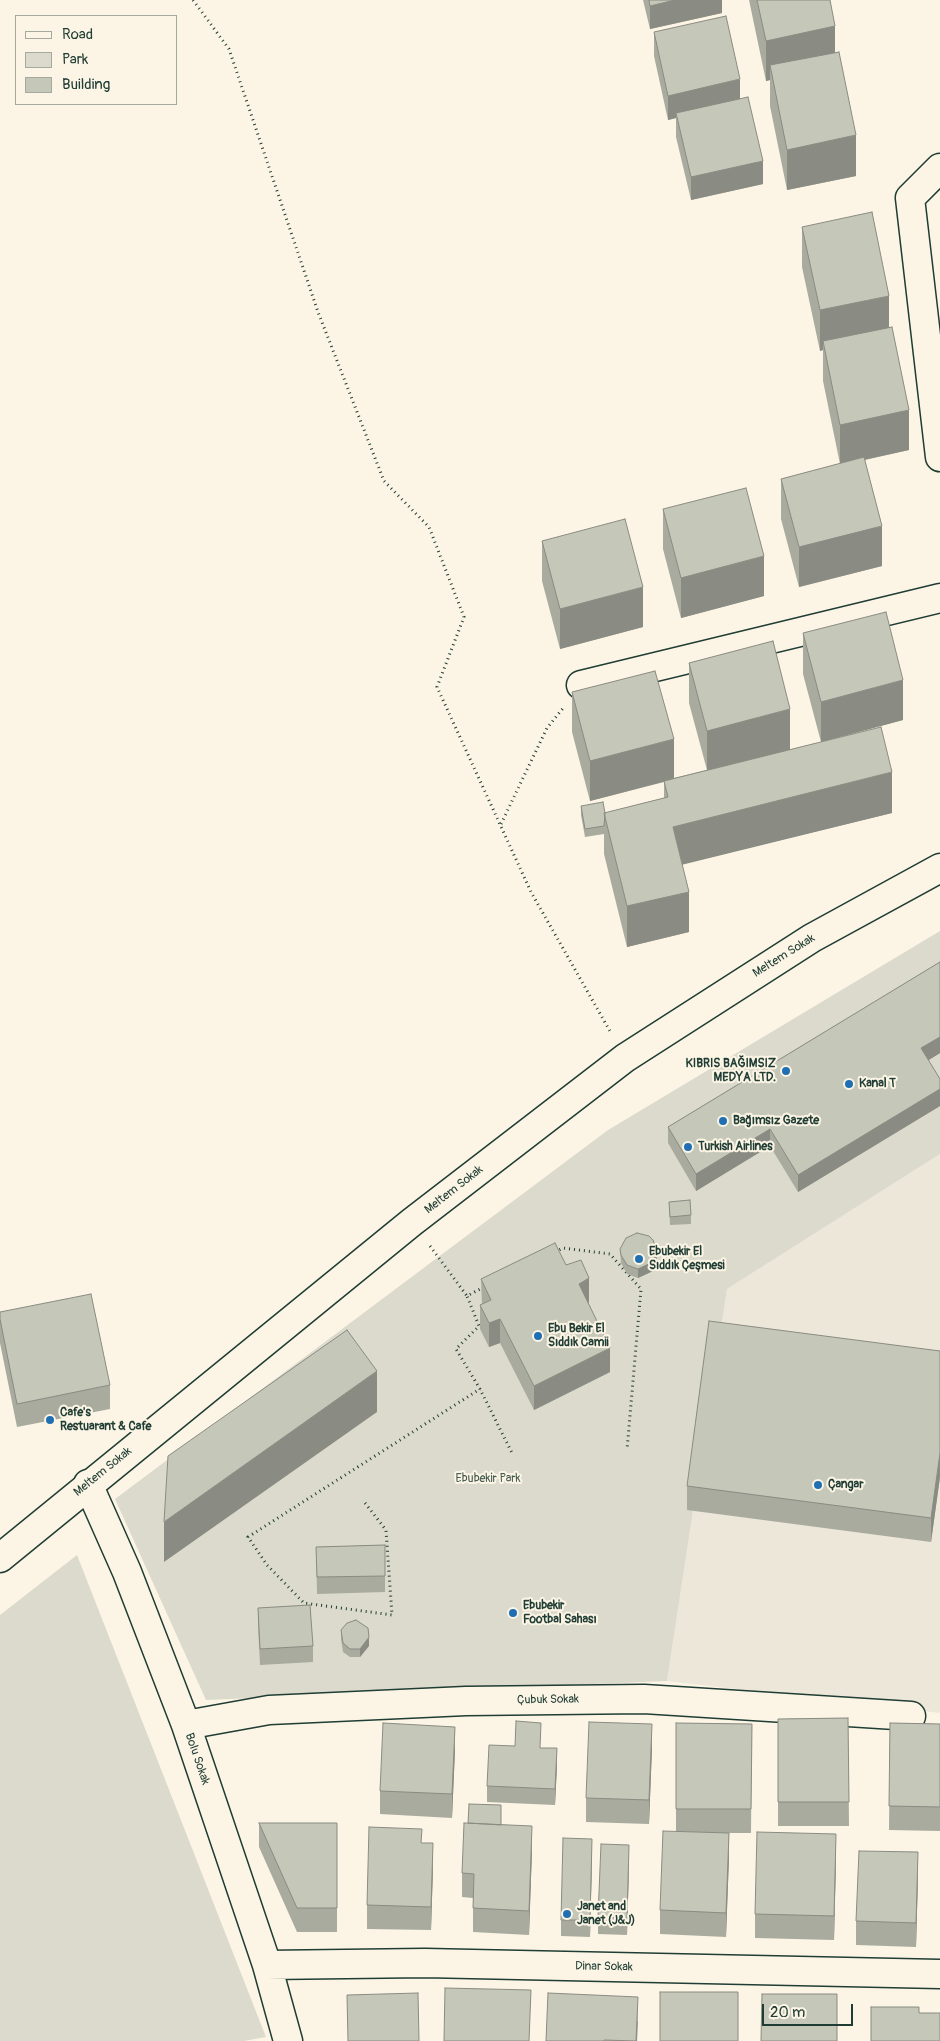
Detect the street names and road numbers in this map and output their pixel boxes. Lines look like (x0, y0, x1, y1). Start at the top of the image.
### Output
street label: Meltem Sokak (750, 931, 818, 981)
street label: Meltem Sokak (422, 1163, 486, 1217)
street label: Meltem Sokak (71, 1444, 135, 1500)
street label: Çubuk Sokak (517, 1692, 579, 1708)
street label: Bolu Sokak (181, 1731, 213, 1787)
street label: Dinar Sokak (575, 1959, 633, 1975)

